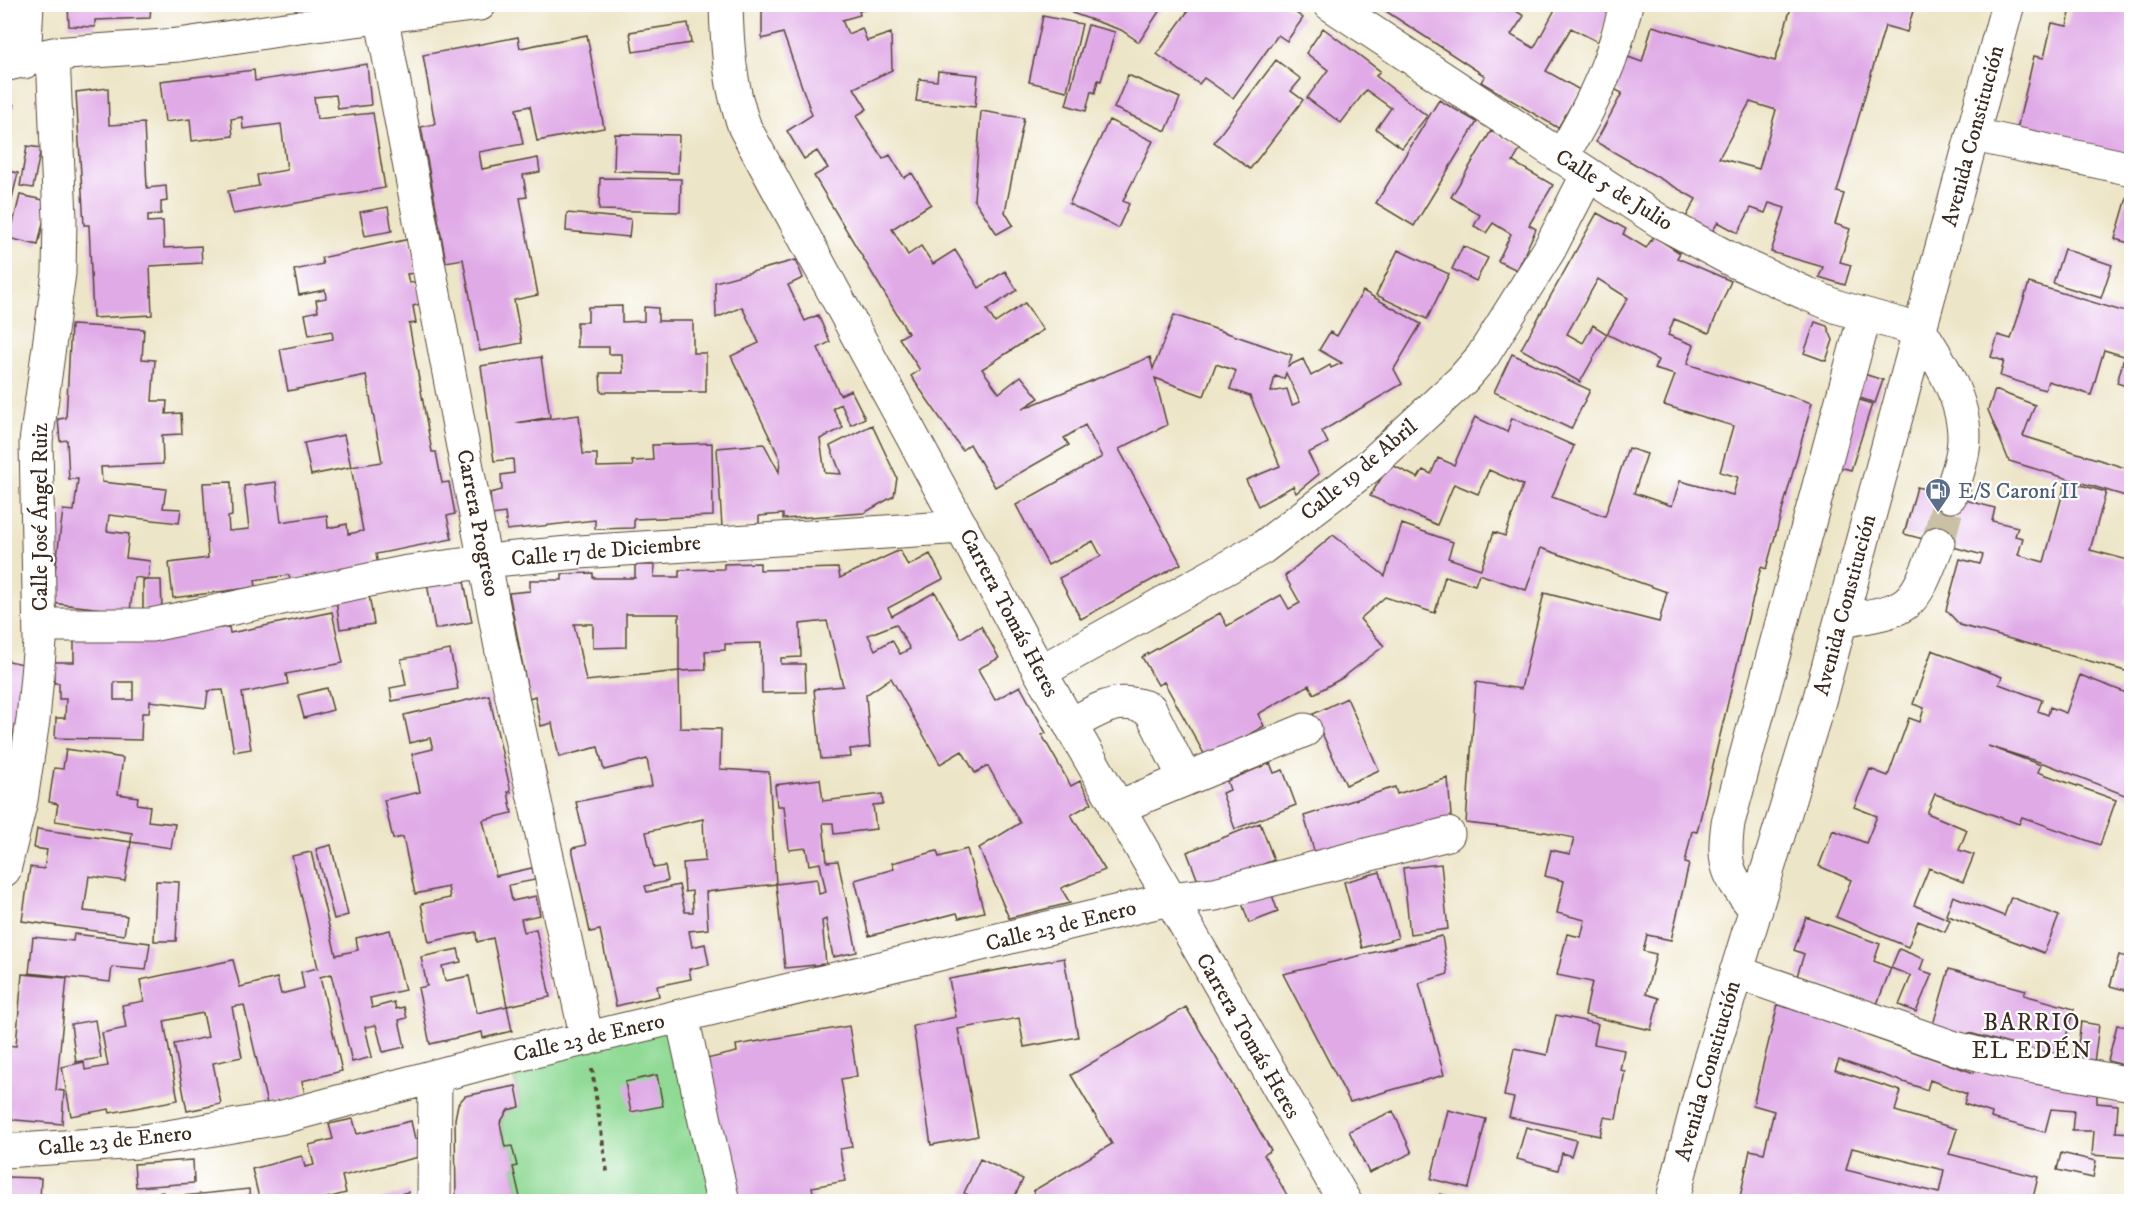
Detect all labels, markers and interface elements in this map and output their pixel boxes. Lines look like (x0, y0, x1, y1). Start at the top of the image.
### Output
street label: Avenida Constitución (1936, 42, 2010, 229)
street label: Calle 5 de Julio (1550, 143, 1678, 237)
street label: Calle 19 de Abril (1295, 413, 1423, 527)
street label: Calle José Ángel Ruiz (26, 422, 54, 611)
street label: Carrera Progreso (450, 447, 506, 599)
fuel station icon: E/S Caroní II (1923, 476, 1953, 514)
place label: E/S Caroní II (1958, 478, 2079, 505)
street label: Avenida Constitución (1808, 511, 1882, 698)
street label: Carrera Tomás Heres (953, 524, 1065, 702)
street label: Calle 17 de Diciembre (510, 529, 702, 573)
street label: Calle 23 de Enero (983, 894, 1139, 958)
street label: Carrera Tomás Heres (1190, 948, 1306, 1124)
street label: Avenida Constitución (1669, 977, 1747, 1164)
street label: Calle 23 de Enero (511, 1007, 667, 1069)
district label: BARRIO EL EDÉN (1971, 1008, 2093, 1066)
street label: Calle 23 de Enero (37, 1120, 193, 1162)

